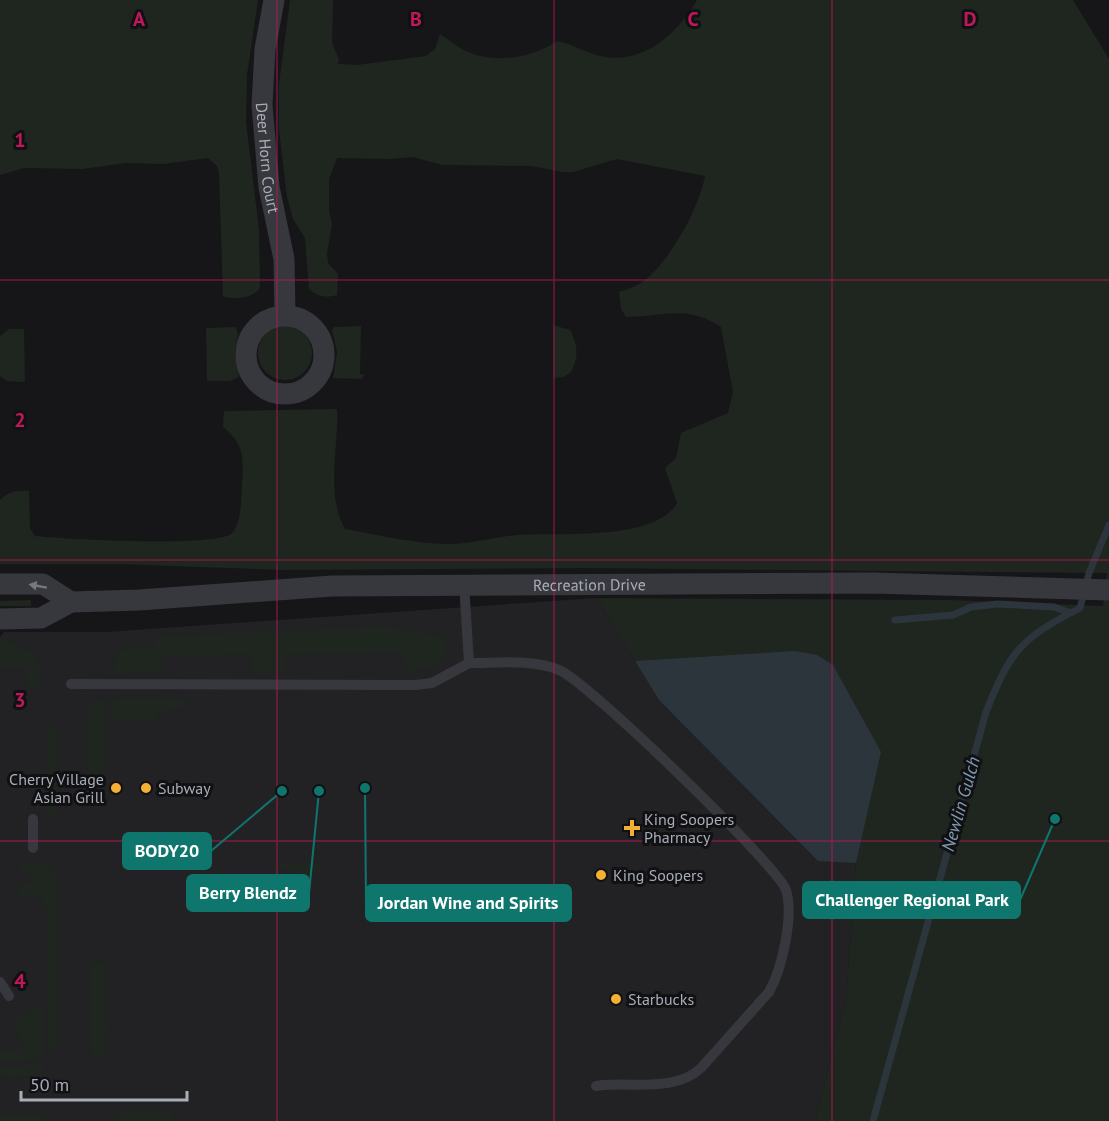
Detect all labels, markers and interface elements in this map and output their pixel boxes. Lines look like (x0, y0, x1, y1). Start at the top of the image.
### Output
text: A (133, 6, 146, 32)
text: B (410, 6, 422, 32)
text: C (687, 6, 699, 32)
text: D (964, 6, 977, 32)
street label: Deer Horn Court (252, 102, 284, 215)
text: 1 (14, 127, 26, 153)
text: 2 (14, 407, 26, 433)
street label: Recreation Drive (533, 574, 646, 595)
one-way arrow (28, 581, 47, 590)
text: 3 (14, 687, 26, 713)
water label: Newlin Gulch (936, 754, 985, 854)
place label: Cherry Village Asian Grill (9, 769, 104, 807)
place label: Subway (158, 778, 211, 798)
marker: Cherry Village Asian Grill (109, 781, 123, 795)
marker: Subway (139, 781, 153, 795)
place label: King Soopers Pharmacy (644, 809, 735, 847)
marker: King Soopers Pharmacy (625, 821, 639, 835)
callout: BODY20 (123, 833, 211, 869)
text: BODY20 (135, 839, 199, 862)
place label: King Soopers (613, 865, 704, 885)
marker: King Soopers (594, 868, 608, 882)
callout: Berry Blendz (187, 875, 309, 911)
text: Berry Blendz (199, 881, 297, 904)
callout: Challenger Regional Park (803, 882, 1020, 918)
callout: Jordan Wine and Spirits (366, 885, 571, 921)
text: Challenger Regional Park (815, 888, 1009, 911)
text: Jordan Wine and Spirits (377, 891, 559, 914)
text: 4 (14, 968, 26, 994)
place label: Starbucks (628, 989, 694, 1009)
marker: Starbucks (609, 992, 623, 1006)
scale bar (21, 1064, 188, 1102)
text: 50 m (30, 1073, 69, 1096)

